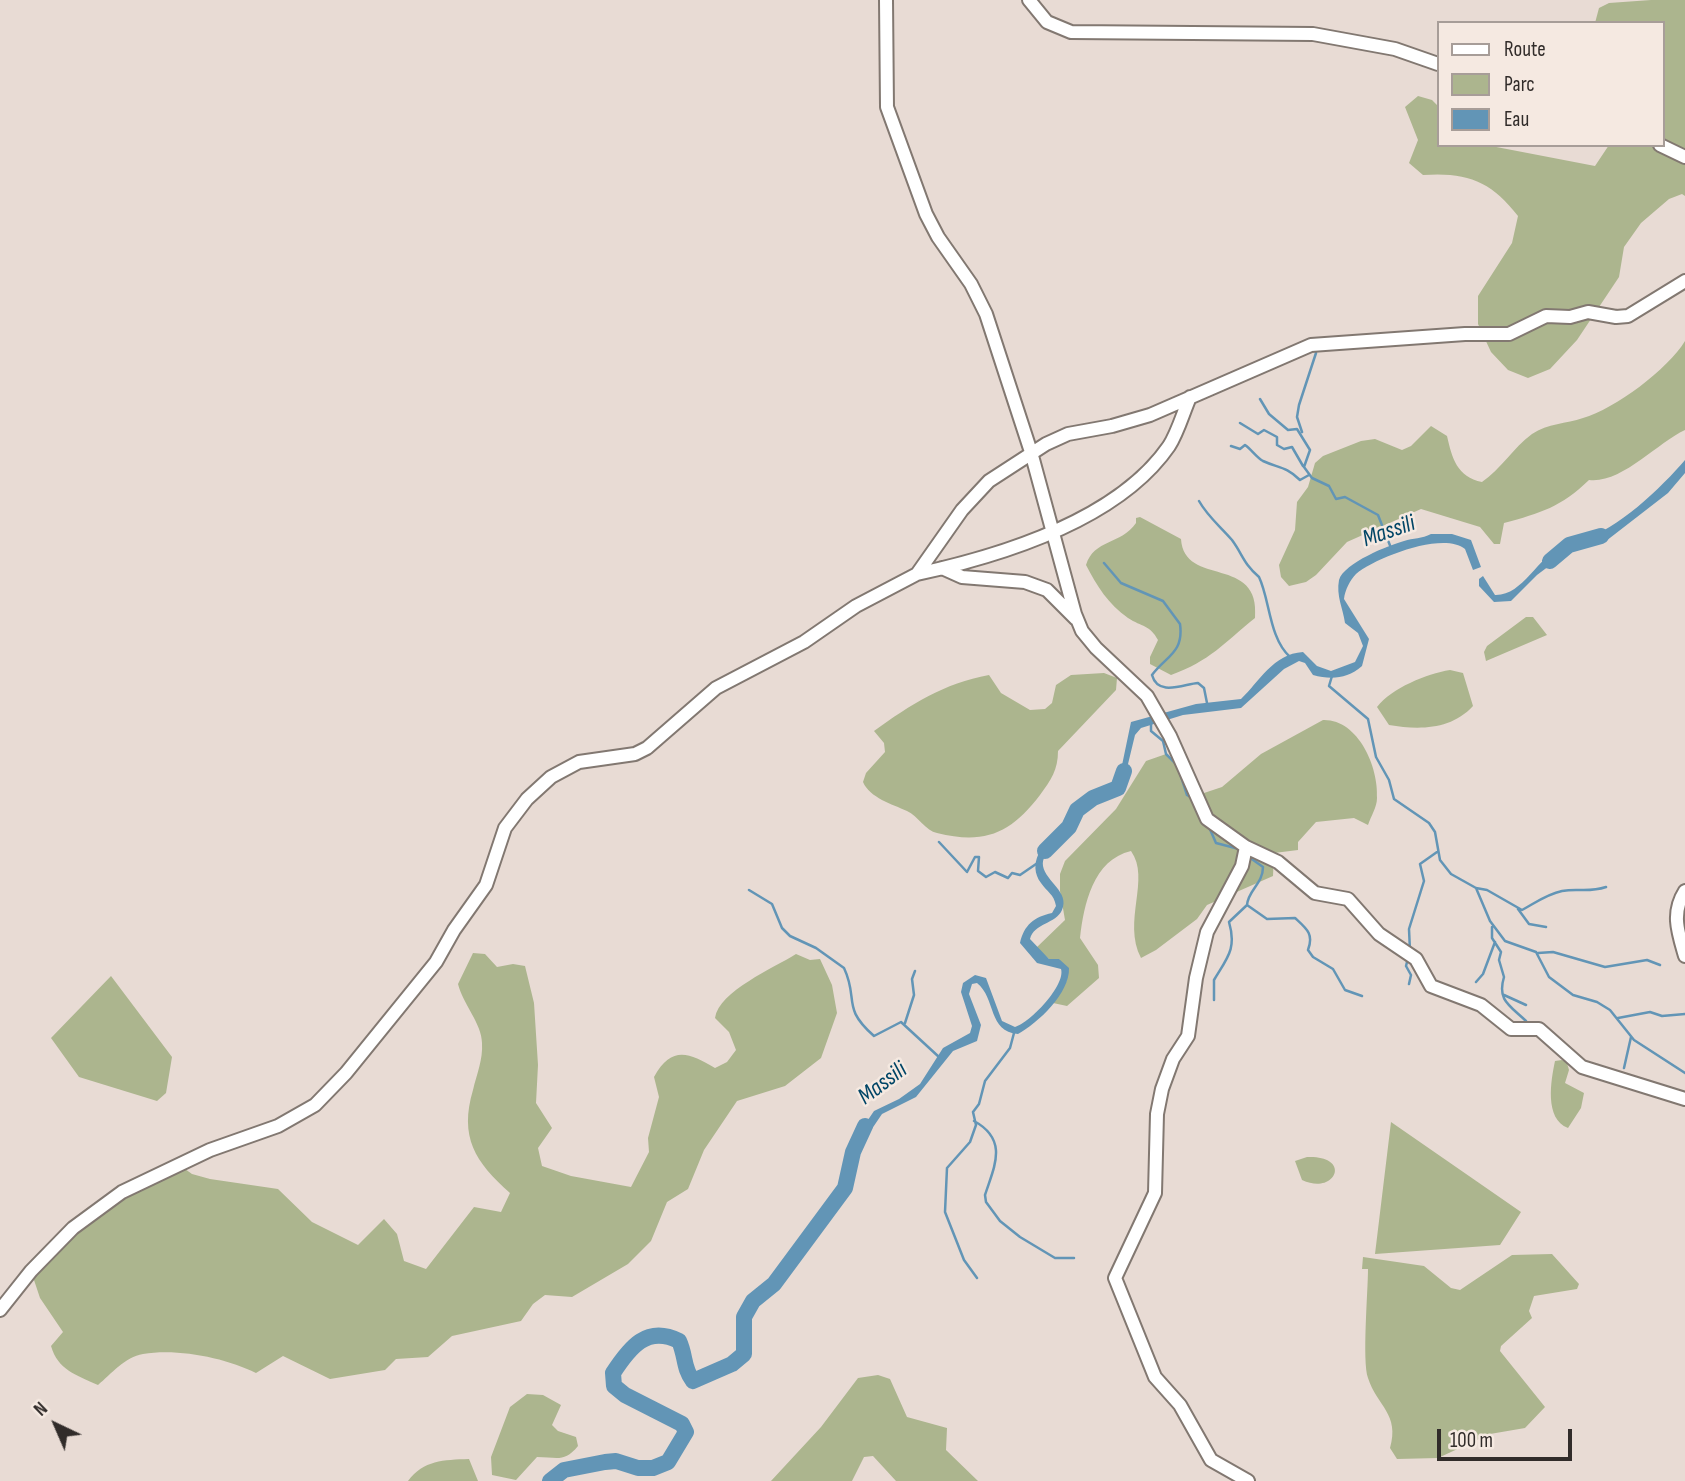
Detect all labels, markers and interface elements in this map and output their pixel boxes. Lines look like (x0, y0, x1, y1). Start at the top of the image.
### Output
legend (1436, 21, 1664, 147)
text: Route (1504, 37, 1546, 62)
text: Parc (1504, 72, 1535, 97)
text: Eau (1504, 107, 1529, 132)
water label: Massili (1359, 510, 1419, 554)
water label: Massili (853, 1056, 913, 1112)
north arrow (21, 1390, 91, 1460)
text: N (29, 1398, 53, 1421)
scale bar (1440, 1414, 1575, 1458)
text: 100 m (1450, 1428, 1493, 1453)

